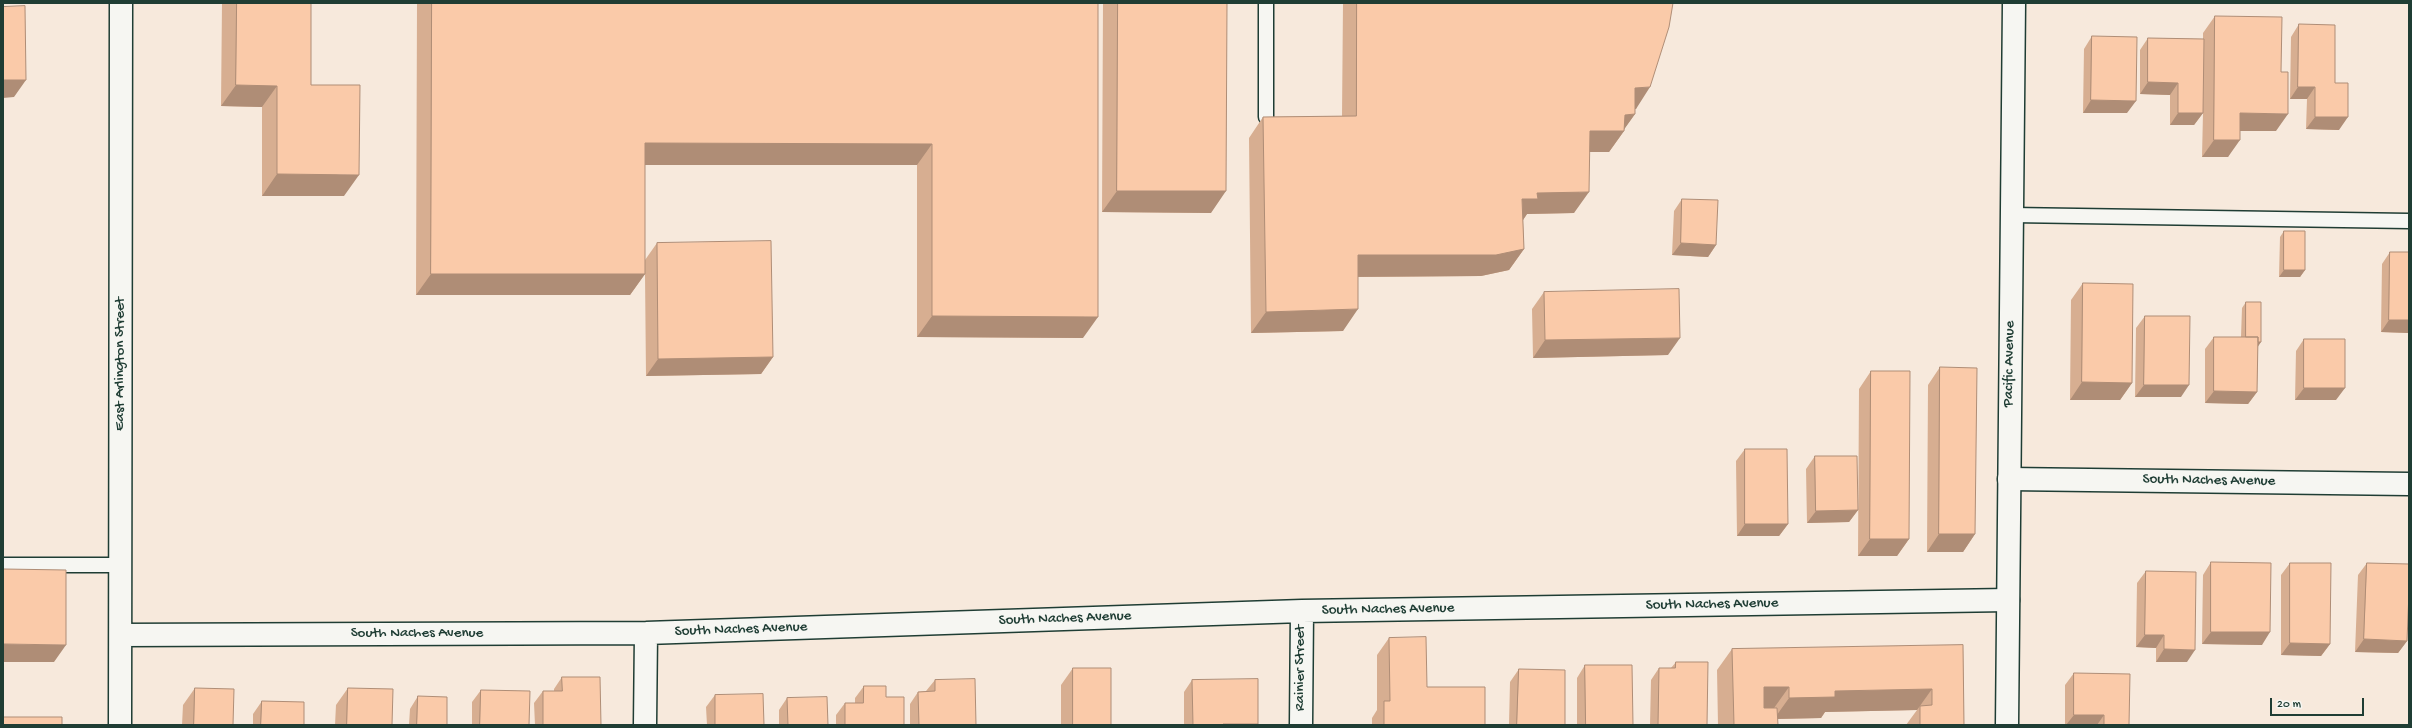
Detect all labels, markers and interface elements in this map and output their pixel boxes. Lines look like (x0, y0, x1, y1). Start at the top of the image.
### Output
street label: East Arlington Street (112, 297, 130, 431)
street label: Pacific Avenue (2000, 321, 2020, 407)
street label: South Naches Avenue (2142, 471, 2276, 491)
street label: South Naches Avenue (1645, 595, 1779, 615)
street label: South Naches Avenue (1321, 600, 1455, 620)
street label: South Naches Avenue (998, 608, 1132, 630)
street label: South Naches Avenue (674, 619, 808, 641)
street label: South Naches Avenue (351, 625, 483, 643)
street label: Rainier Street (1292, 625, 1310, 711)
scale bar (2272, 690, 2366, 716)
text: 20 m (2277, 698, 2301, 712)

